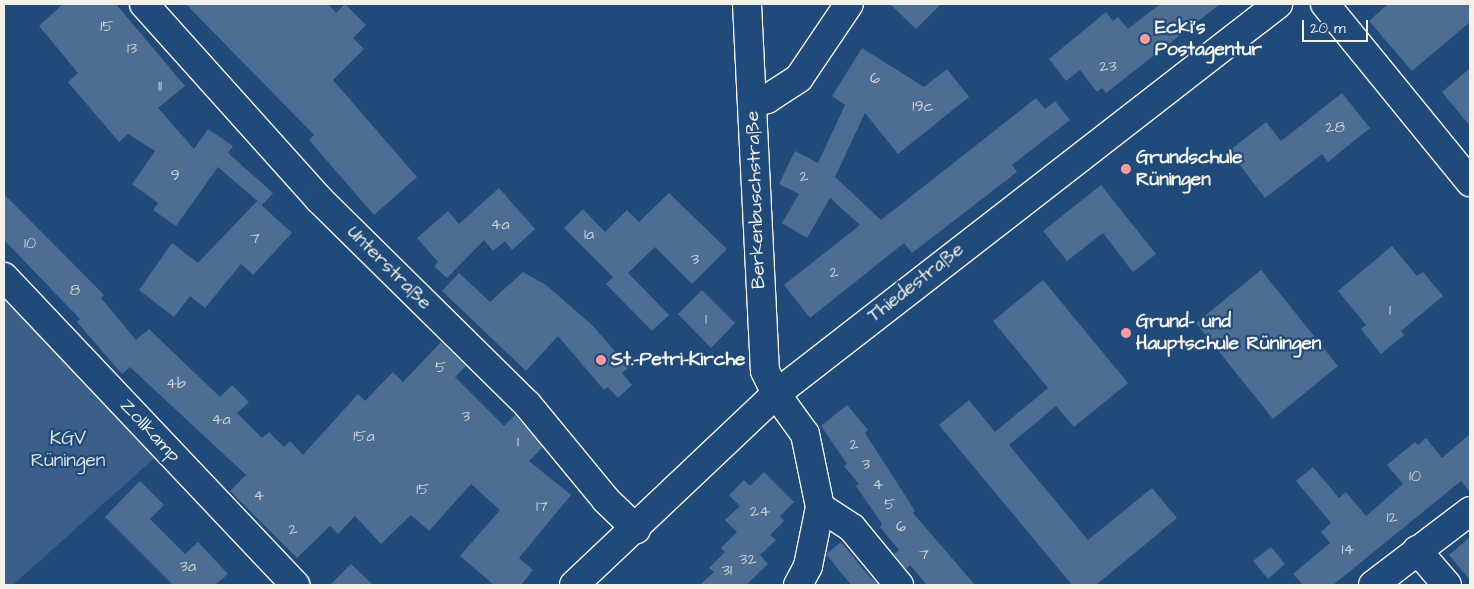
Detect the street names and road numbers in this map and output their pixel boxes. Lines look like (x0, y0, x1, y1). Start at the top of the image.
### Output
street label: Berkenbuschstraße (741, 111, 771, 289)
street label: Unterstraße (342, 221, 436, 315)
street label: Thiedestraße (863, 238, 969, 328)
street label: Zollkamp (115, 395, 185, 467)

